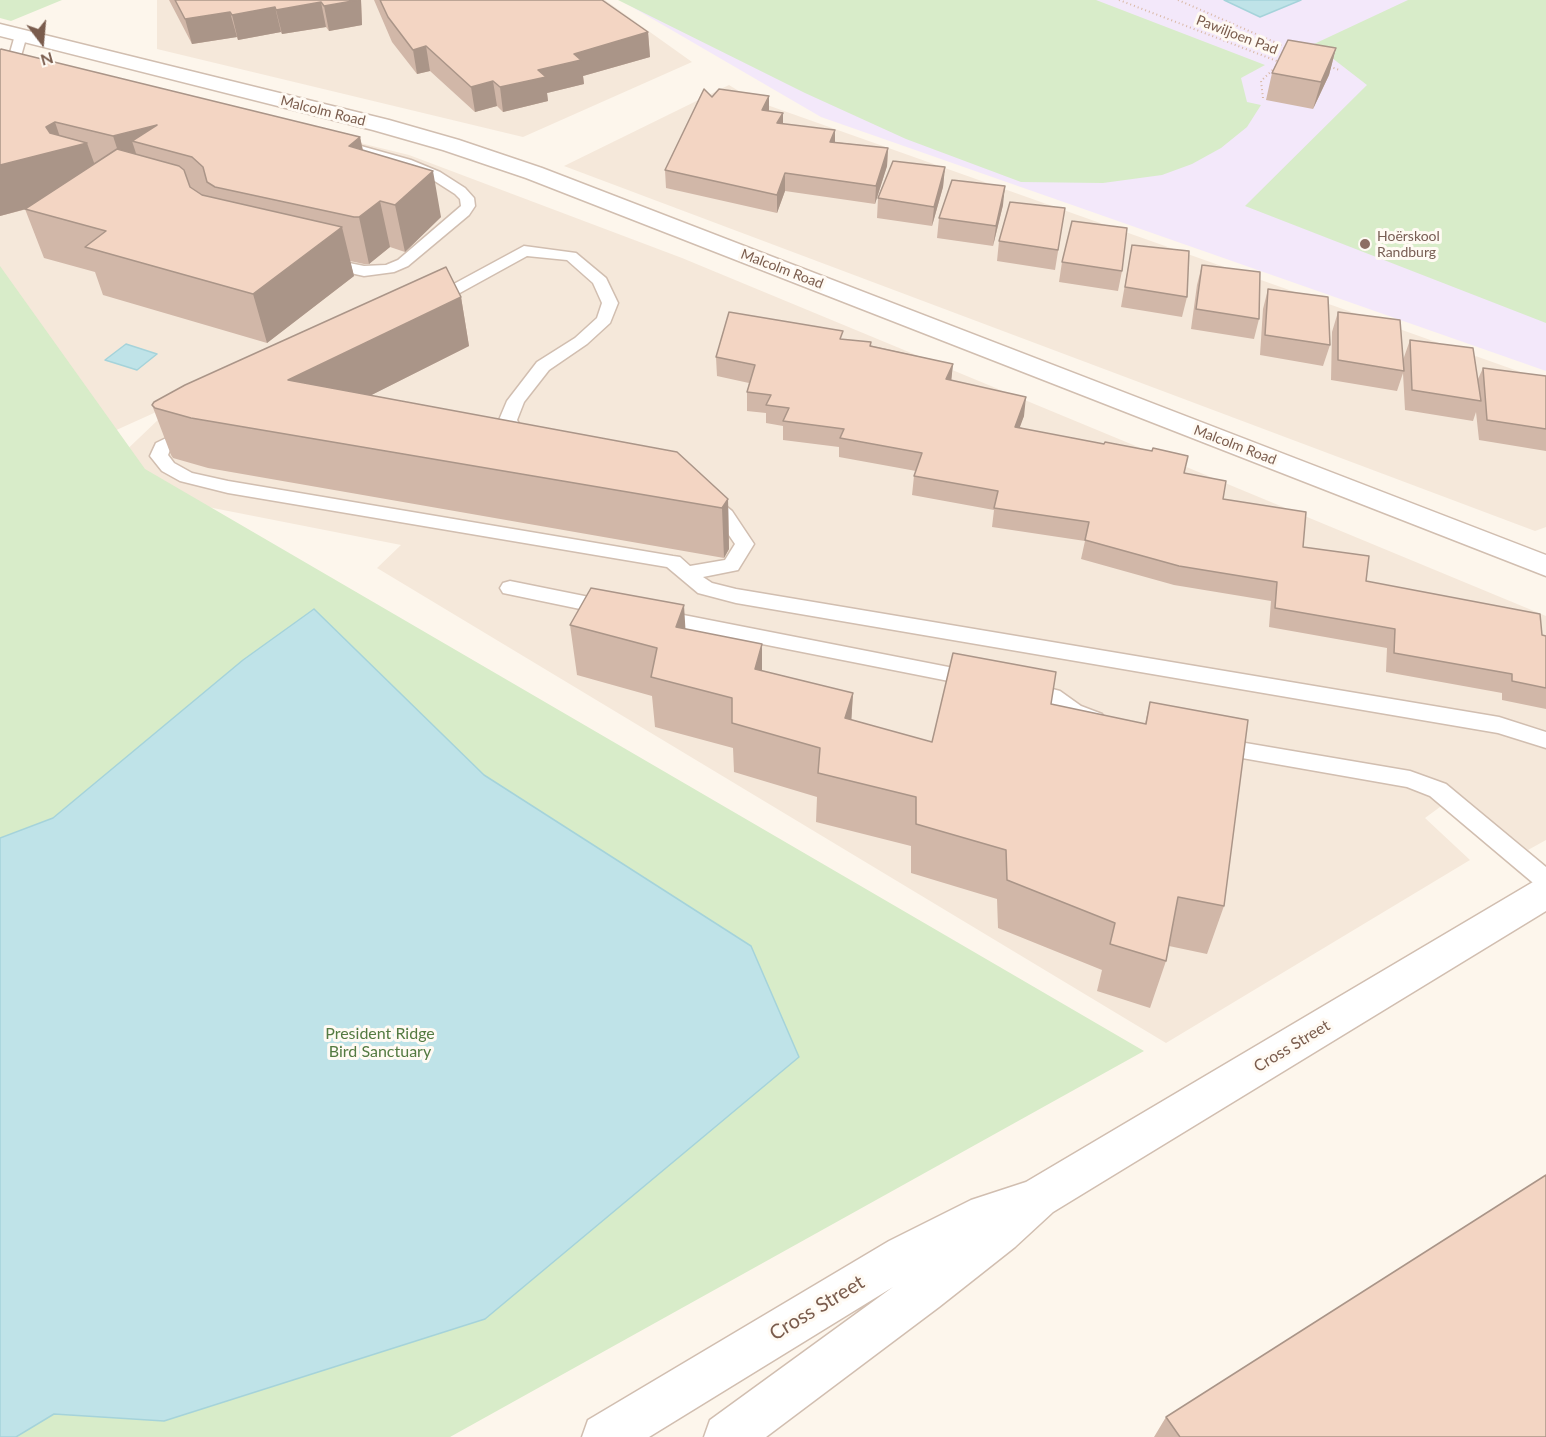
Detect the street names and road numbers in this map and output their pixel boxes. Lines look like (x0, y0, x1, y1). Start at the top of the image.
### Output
street label: Pawiljoen Pad (1194, 12, 1280, 58)
street label: Malcolm Road (279, 92, 367, 130)
street label: Malcolm Road (738, 246, 826, 292)
street label: Malcolm Road (1191, 422, 1279, 468)
street label: Cross Street (1251, 1016, 1333, 1076)
street label: Cross Street (765, 1270, 869, 1346)

